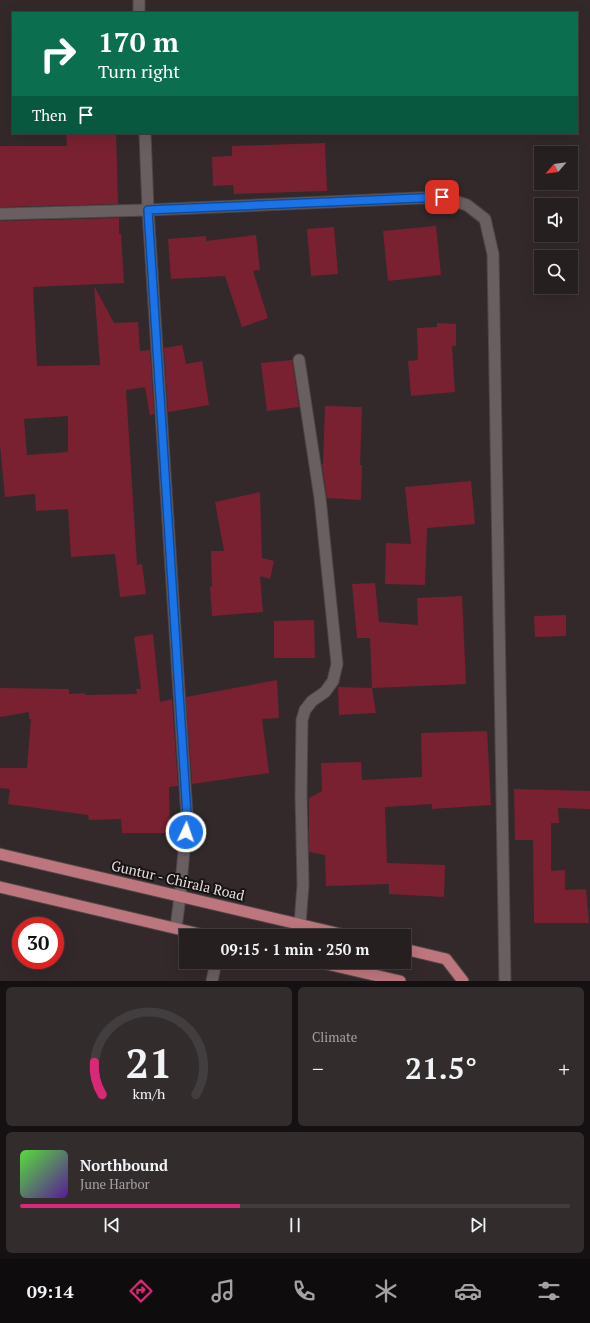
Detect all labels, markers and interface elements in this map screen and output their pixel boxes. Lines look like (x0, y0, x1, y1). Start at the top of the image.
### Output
text: 170 m (98, 23, 179, 60)
icon: right (32, 28, 84, 80)
text: Turn right (98, 59, 180, 83)
icon: arrive (75, 104, 97, 126)
text: Then (32, 105, 67, 125)
north arrow (534, 146, 578, 190)
map controls (534, 146, 578, 294)
pin (425, 180, 459, 214)
icon: arrive (431, 186, 453, 208)
button: sound (534, 198, 578, 242)
button: search (534, 250, 578, 294)
position arrow (165, 811, 207, 853)
street label: Guntur - Chirala Road (110, 855, 247, 905)
speed limit sign: 30 (12, 917, 64, 969)
text: 09:15 · 1 min · 250 m (221, 939, 369, 959)
text: Climate (312, 1028, 357, 1046)
text: 21 (125, 1034, 173, 1089)
text: 21.5° (405, 1048, 477, 1088)
text: − (312, 1054, 324, 1083)
text: + (558, 1054, 570, 1083)
text: km/h (133, 1083, 166, 1102)
text: Northbound (80, 1155, 168, 1175)
text: June Harbor (80, 1175, 150, 1193)
icon: previous (101, 1214, 123, 1236)
icon: pause (284, 1214, 306, 1236)
icon: next (467, 1214, 489, 1236)
icon: directions (127, 1277, 155, 1305)
icon: music (209, 1277, 237, 1305)
icon: phone (290, 1277, 318, 1305)
icon: climate (372, 1277, 400, 1305)
icon: car (454, 1277, 482, 1305)
icon: filters (535, 1277, 563, 1305)
text: 09:14 (27, 1279, 74, 1303)

